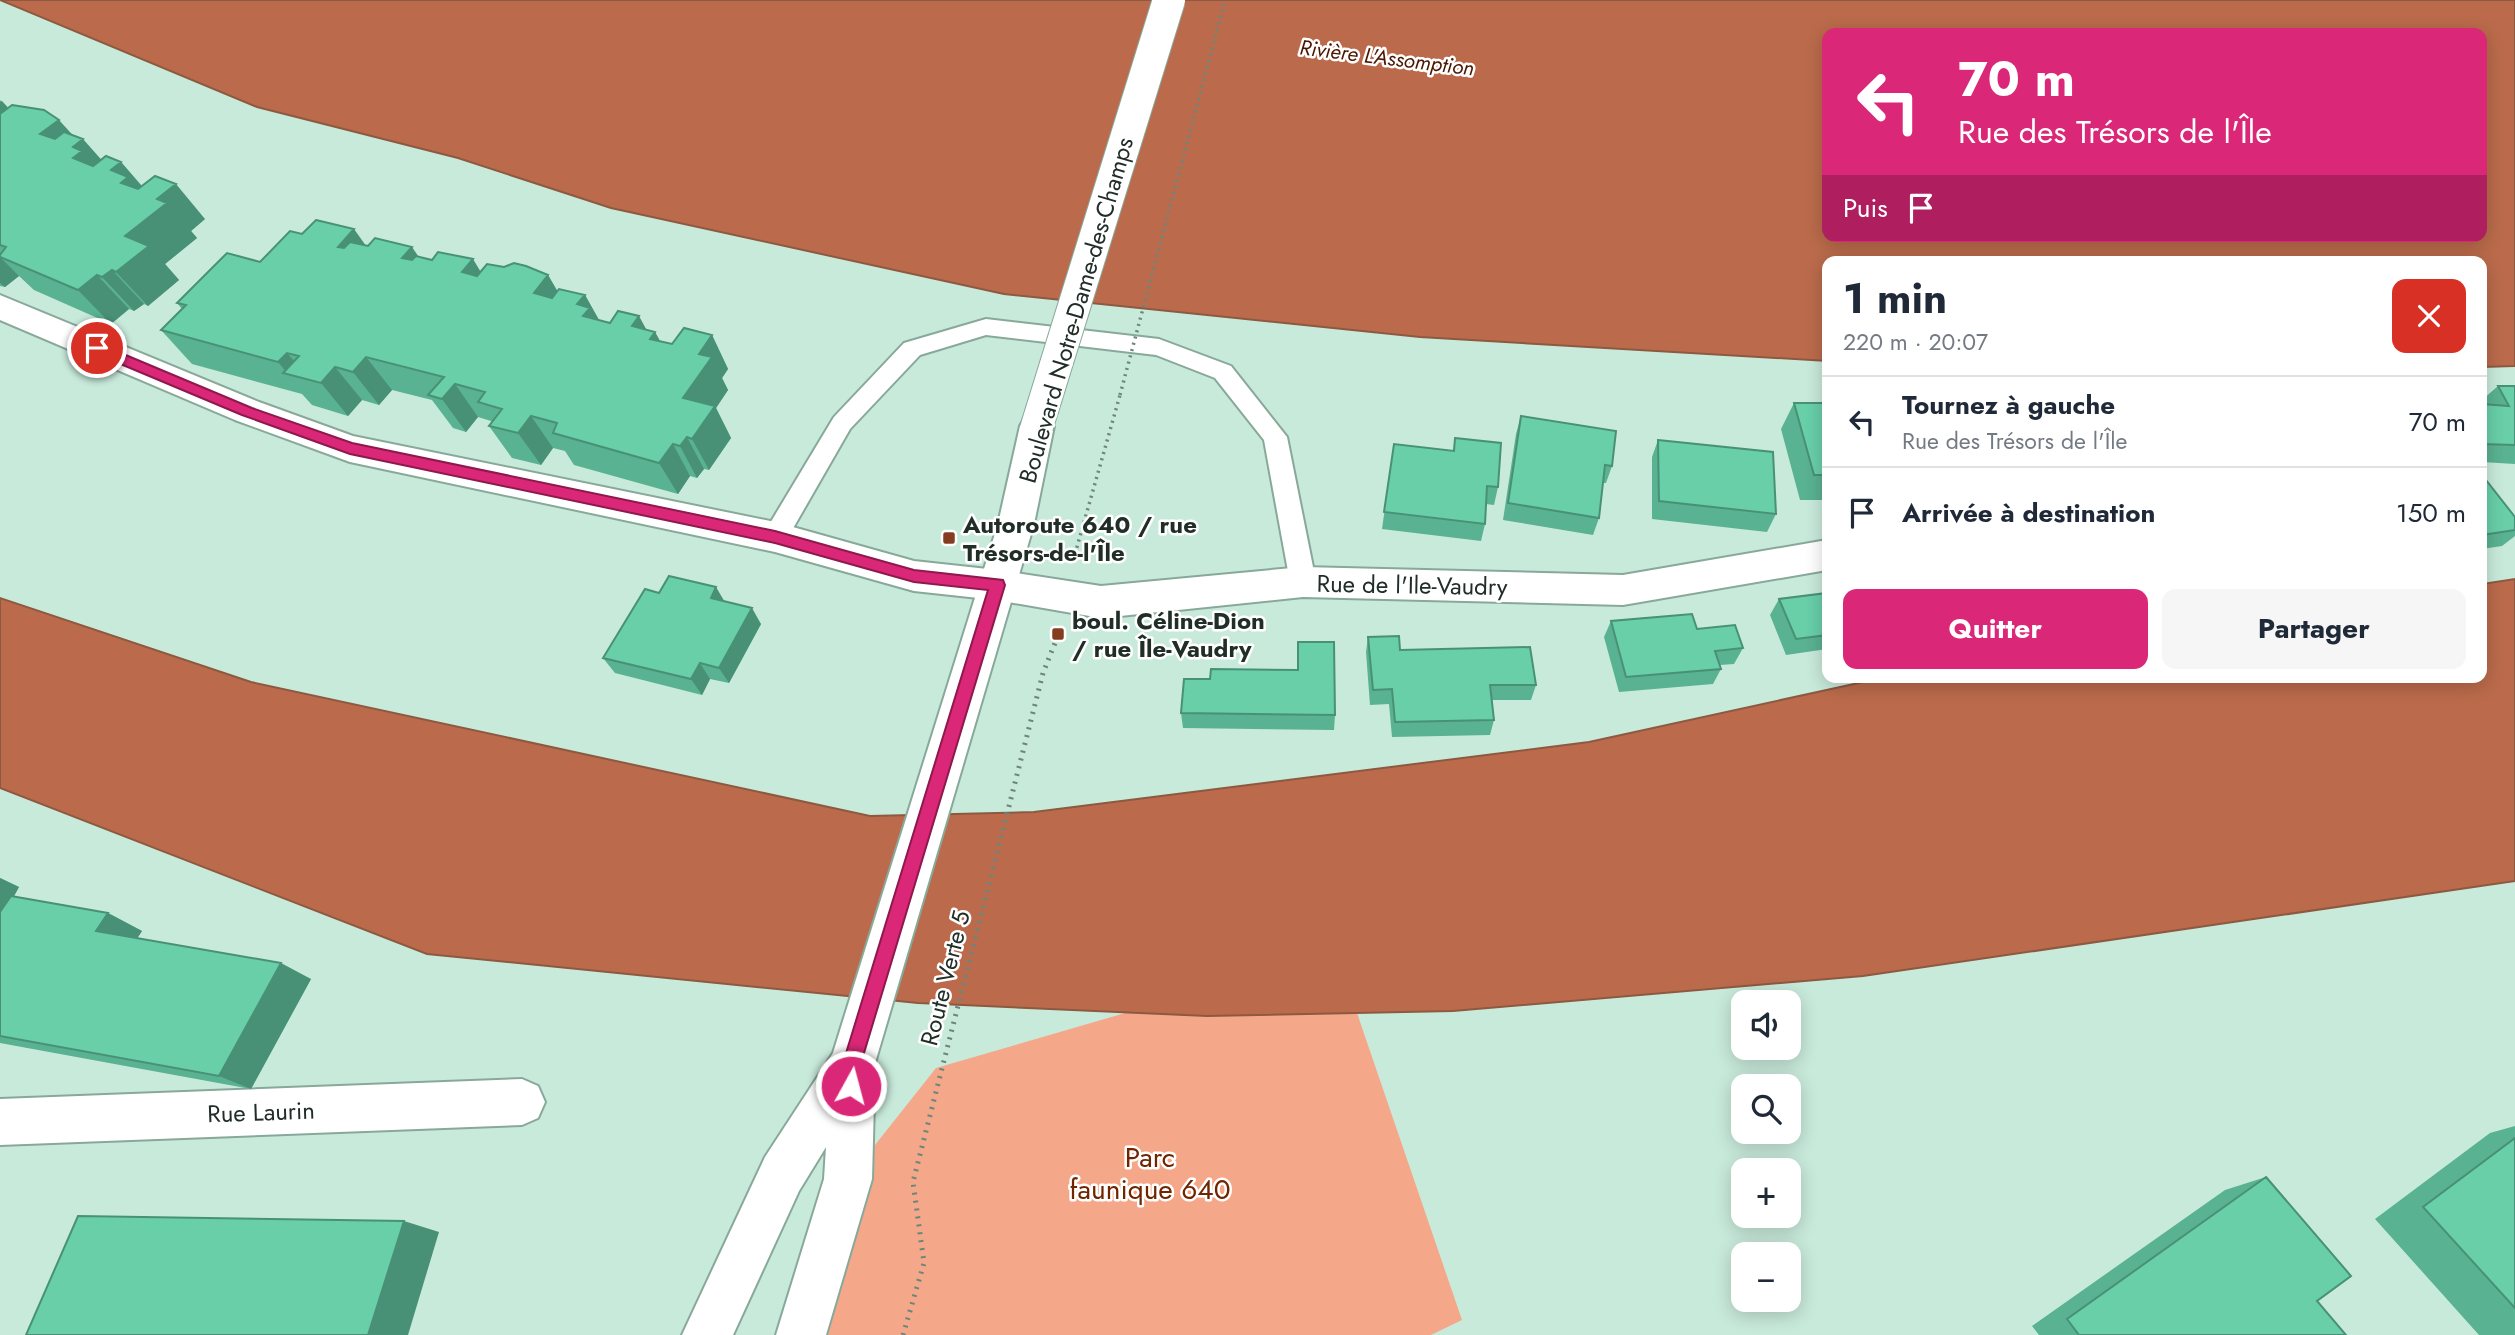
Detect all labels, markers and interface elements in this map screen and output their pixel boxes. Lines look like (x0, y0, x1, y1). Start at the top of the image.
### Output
water label: Rivière L'Assomption (1298, 32, 1476, 84)
text: 70 m (1958, 44, 2075, 114)
icon: left (1843, 56, 1934, 147)
text: Rue des Trésors de l'Île (1958, 109, 2272, 155)
street label: Boulevard Notre-Dame-des-Champs (1010, 133, 1142, 487)
text: Puis (1843, 189, 1888, 227)
icon: arrive (1902, 189, 1940, 227)
text: 1 min (1843, 268, 1947, 329)
button: close (2392, 279, 2466, 353)
pin (67, 318, 127, 378)
text: 220 m · 20:07 (1843, 325, 1988, 359)
icon: arrive (78, 329, 116, 367)
text: Tournez à gauche (1902, 386, 2115, 424)
icon: left (1843, 403, 1881, 441)
text: 70 m (2409, 403, 2466, 441)
text: Rue des Trésors de l'Île (1902, 424, 2127, 458)
icon: arrive (1843, 494, 1881, 532)
text: Arrivée à destination (1902, 494, 2155, 532)
text: 150 m (2396, 494, 2466, 532)
place label: Autoroute 640 / rue Trésors-de-l'Île (962, 507, 1197, 570)
marker: Autoroute 640 / rue Trésors-de-l'Île (941, 530, 957, 546)
street label: Rue de l'Ile-Vaudry (1316, 566, 1508, 604)
button: Quitter (1843, 589, 2148, 669)
button: Partager (2162, 589, 2466, 669)
place label: boul. Céline-Dion / rue Île-Vaudry (1072, 603, 1265, 666)
marker: boul. Céline-Dion / rue Île-Vaudry (1050, 626, 1066, 642)
street label: Route Verte 5 (911, 907, 979, 1049)
map controls (1731, 990, 1801, 1312)
button: sound (1731, 990, 1801, 1060)
position arrow (814, 1049, 888, 1123)
button: search (1731, 1074, 1801, 1144)
street label: Rue Laurin (207, 1093, 315, 1131)
park label: Parc faunique 640 (1070, 1137, 1230, 1210)
button: + (1731, 1158, 1801, 1228)
button: − (1731, 1242, 1801, 1312)

